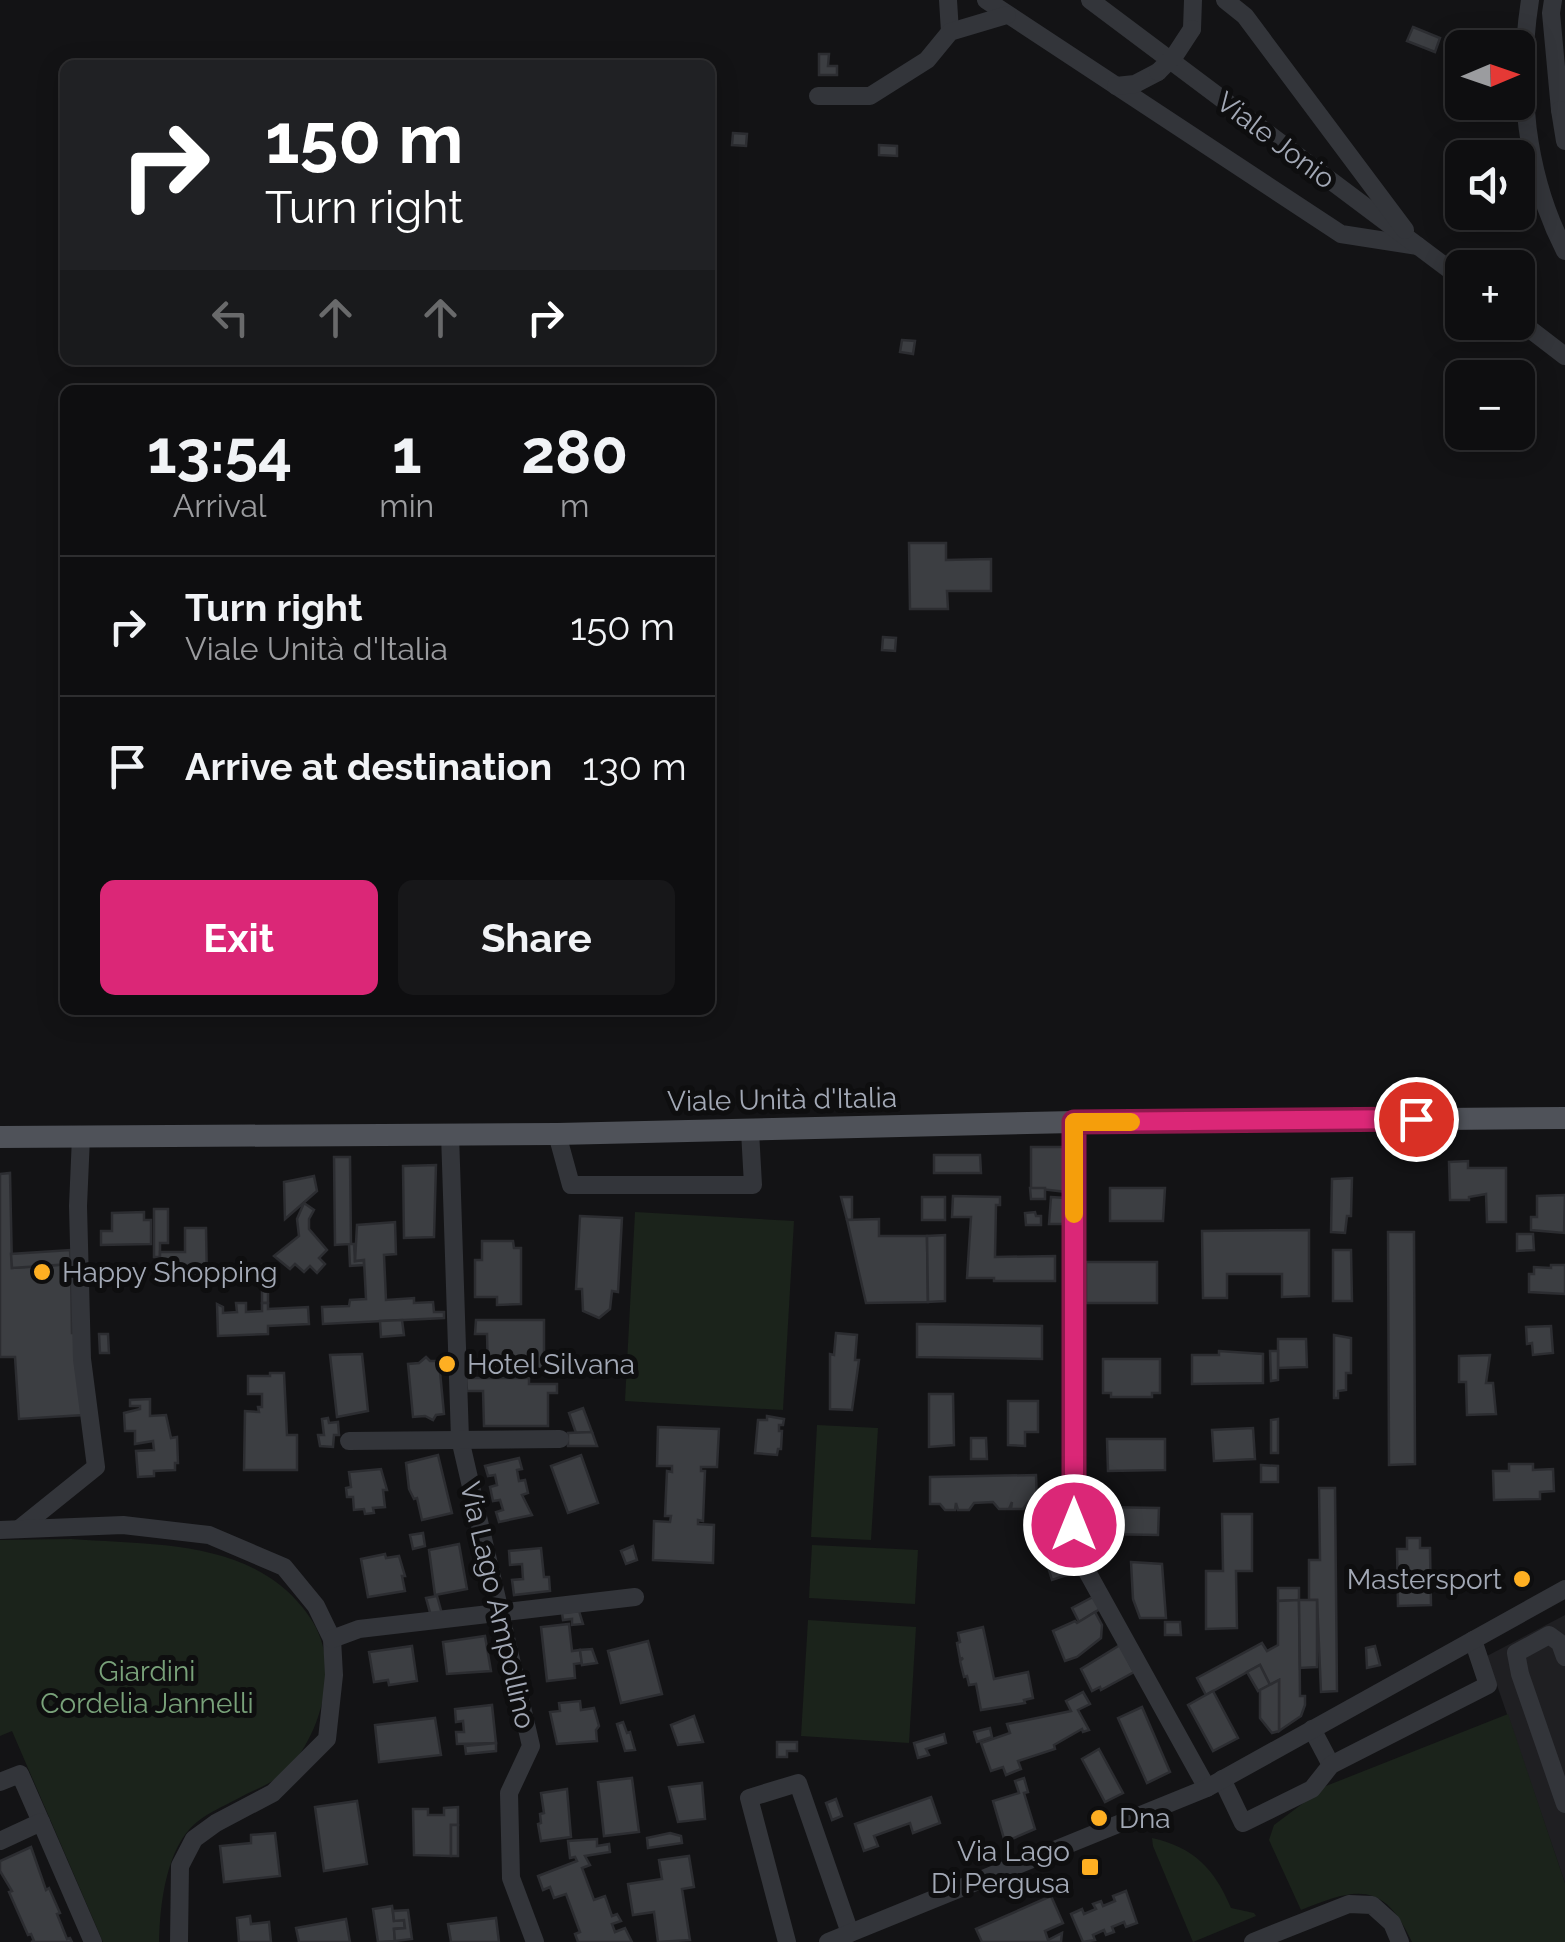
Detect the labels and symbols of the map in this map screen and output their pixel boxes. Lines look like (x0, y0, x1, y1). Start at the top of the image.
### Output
north arrow (1445, 30, 1535, 120)
street label: Viale Jonio (1210, 85, 1341, 196)
pin (1374, 1077, 1459, 1162)
street label: Viale Unità d'Italia (667, 1081, 897, 1118)
place label: Happy Shopping (62, 1256, 278, 1289)
marker: Happy Shopping (31, 1261, 53, 1283)
place label: Hotel Silvana (467, 1348, 635, 1381)
marker: Hotel Silvana (436, 1353, 458, 1375)
position arrow (1022, 1473, 1126, 1577)
street label: Via Lago Ampollino (453, 1479, 542, 1732)
place label: Mastersport (1347, 1563, 1503, 1596)
marker: Mastersport (1511, 1568, 1533, 1590)
park label: Giardini Cordelia Jannelli (40, 1655, 254, 1720)
place label: Dna (1119, 1802, 1171, 1835)
marker: Dna (1088, 1807, 1110, 1829)
place label: Via Lago Di Pergusa (931, 1835, 1070, 1900)
marker: Via Lago Di Pergusa (1079, 1856, 1101, 1878)

